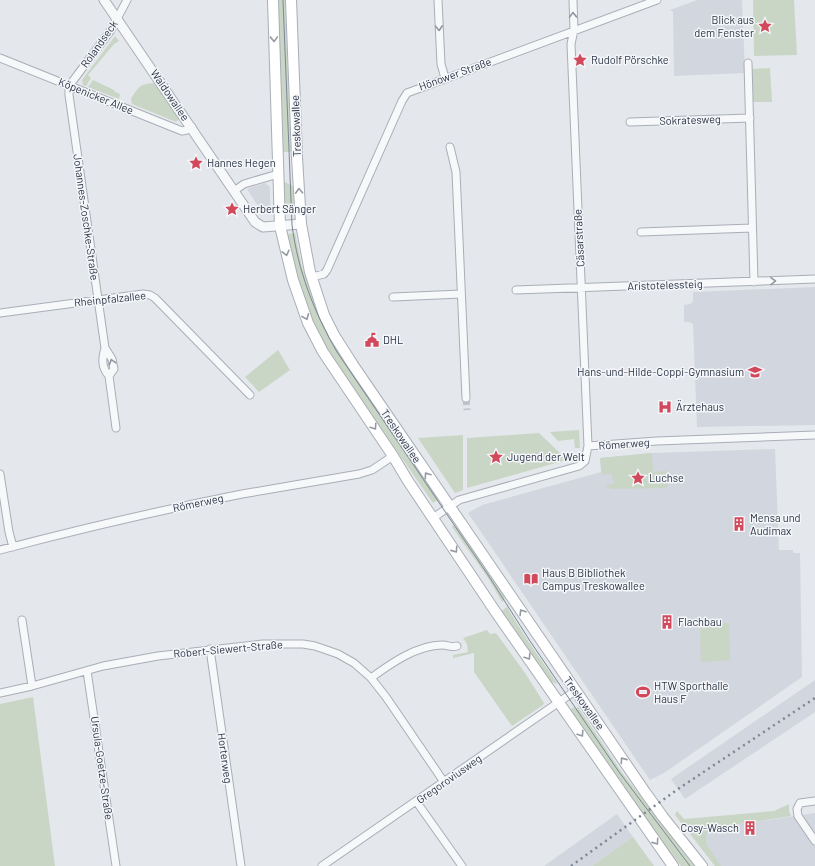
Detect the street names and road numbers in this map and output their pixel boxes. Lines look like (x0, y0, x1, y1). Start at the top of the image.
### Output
street label: Rolandseck (77, 17, 120, 70)
street label: Hönower Straße (417, 54, 493, 93)
street label: Waldowallee (148, 67, 192, 123)
street label: Köpenicker Allee (57, 75, 136, 117)
street label: Treskowallee (288, 95, 303, 157)
street label: Sokratesweg (659, 112, 721, 127)
street label: Johannes-Zoschke-Straße (71, 153, 102, 281)
street label: Cäsarstraße (570, 209, 587, 267)
street label: Aristotelessteig (627, 277, 703, 292)
street label: Rheinpfalzallee (73, 288, 147, 309)
street label: Treskowallee (379, 406, 424, 465)
street label: Römerweg (598, 435, 650, 452)
street label: Römerweg (171, 491, 224, 514)
street label: Robert-Siewert-Straße (173, 637, 283, 660)
street label: Treskowallee (561, 674, 608, 732)
street label: Ursula-Goetze-Straße (89, 715, 116, 821)
street label: Horterweg (216, 732, 235, 784)
street label: Gregoroviusweg (414, 751, 484, 806)

